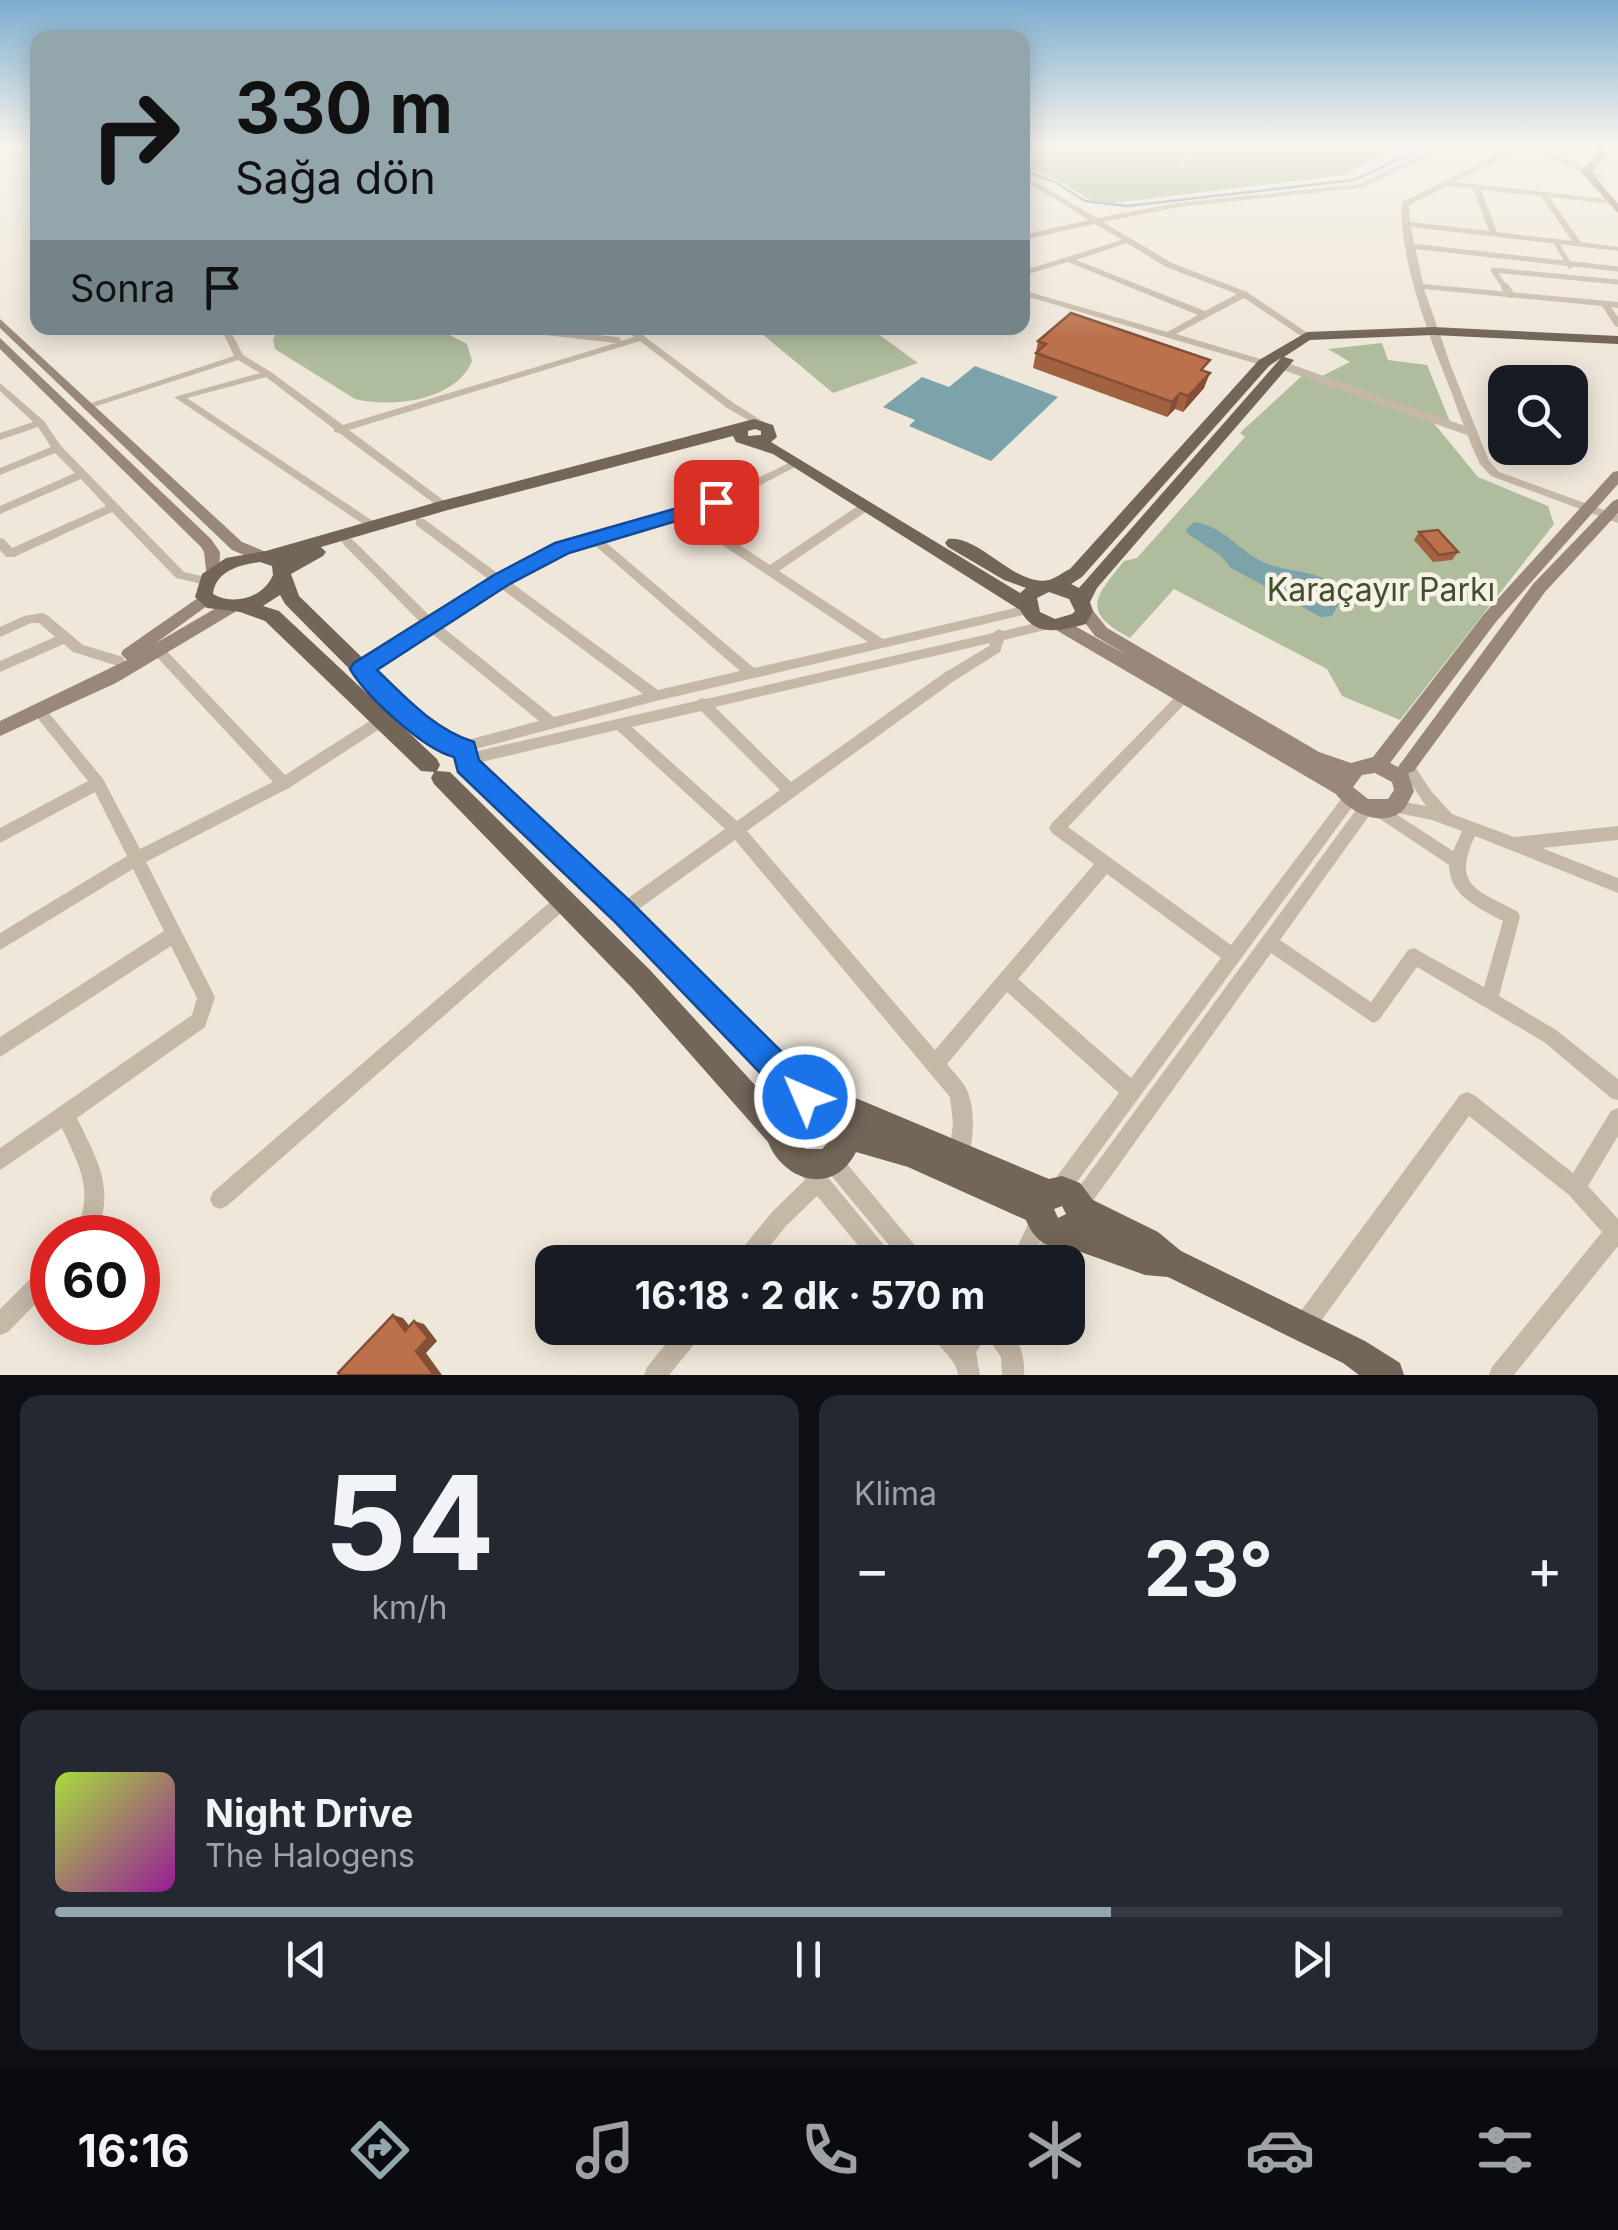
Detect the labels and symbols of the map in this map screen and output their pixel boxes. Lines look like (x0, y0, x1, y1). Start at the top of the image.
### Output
pin (674, 460, 759, 545)
park label: Karaçayır Parkı (1267, 570, 1495, 609)
position arrow (753, 1045, 857, 1149)
speed limit sign: 60 (30, 1215, 160, 1345)

